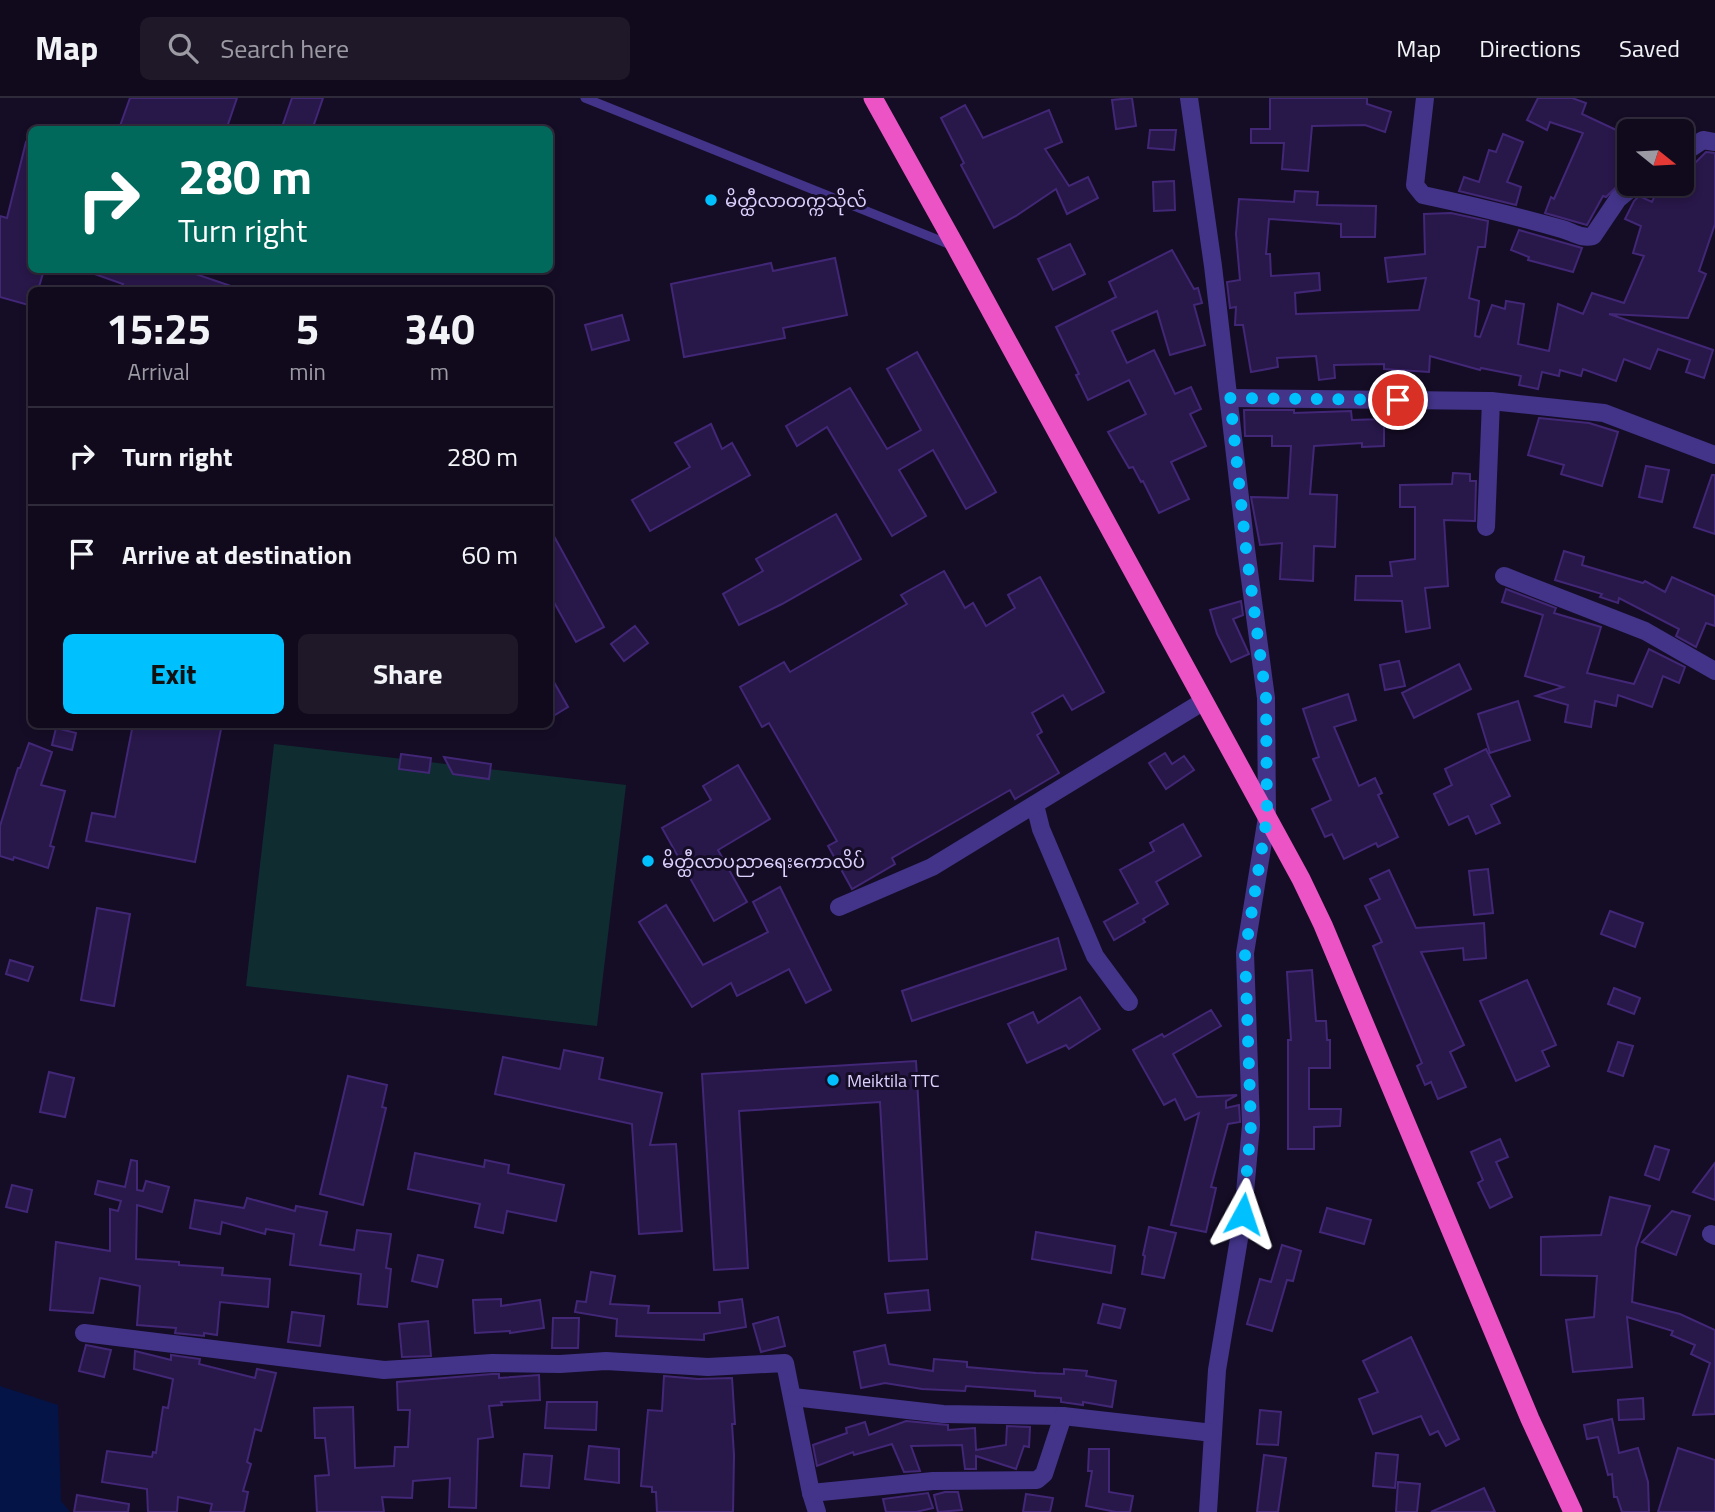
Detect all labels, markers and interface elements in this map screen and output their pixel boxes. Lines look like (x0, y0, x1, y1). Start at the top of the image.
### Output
search box (140, 17, 630, 80)
text: Map (35, 23, 98, 73)
icon: search (164, 29, 202, 67)
text: Search here (220, 29, 349, 68)
text: Map (1396, 30, 1441, 66)
text: Directions (1479, 30, 1581, 66)
text: Saved (1619, 30, 1680, 66)
north arrow (1617, 119, 1694, 196)
map controls (1617, 119, 1694, 196)
text: 280 m (178, 138, 312, 213)
icon: right (63, 154, 154, 245)
place label: မိတ္ထီလာတက္ကသိုလ် (725, 187, 867, 216)
marker: မိတ္ထီလာတက္ကသိုလ် (703, 192, 719, 208)
text: Turn right (178, 206, 307, 254)
text: 15:25 (106, 296, 211, 360)
text: 5 (296, 296, 319, 360)
text: 340 (404, 296, 475, 360)
text: Arrival (127, 354, 190, 389)
text: min (289, 354, 326, 389)
text: m (430, 354, 449, 389)
pin (1368, 370, 1428, 430)
icon: arrive (1379, 381, 1417, 419)
icon: right (63, 437, 101, 475)
text: Turn right (122, 437, 233, 476)
text: 280 m (447, 437, 518, 476)
icon: arrive (63, 535, 101, 573)
text: Arrive at destination (122, 535, 352, 574)
text: 60 m (461, 535, 518, 574)
button: Exit (63, 634, 284, 714)
button: Share (298, 634, 518, 714)
place label: မိတ္ထီလာပညာရေးကောလိပ် (662, 848, 865, 877)
marker: မိတ္ထီလာပညာရေးကောလိပ် (640, 853, 656, 869)
place label: Meiktila TTC (847, 1067, 940, 1094)
marker: Meiktila TTC (825, 1072, 841, 1088)
position arrow (1206, 1177, 1280, 1251)

